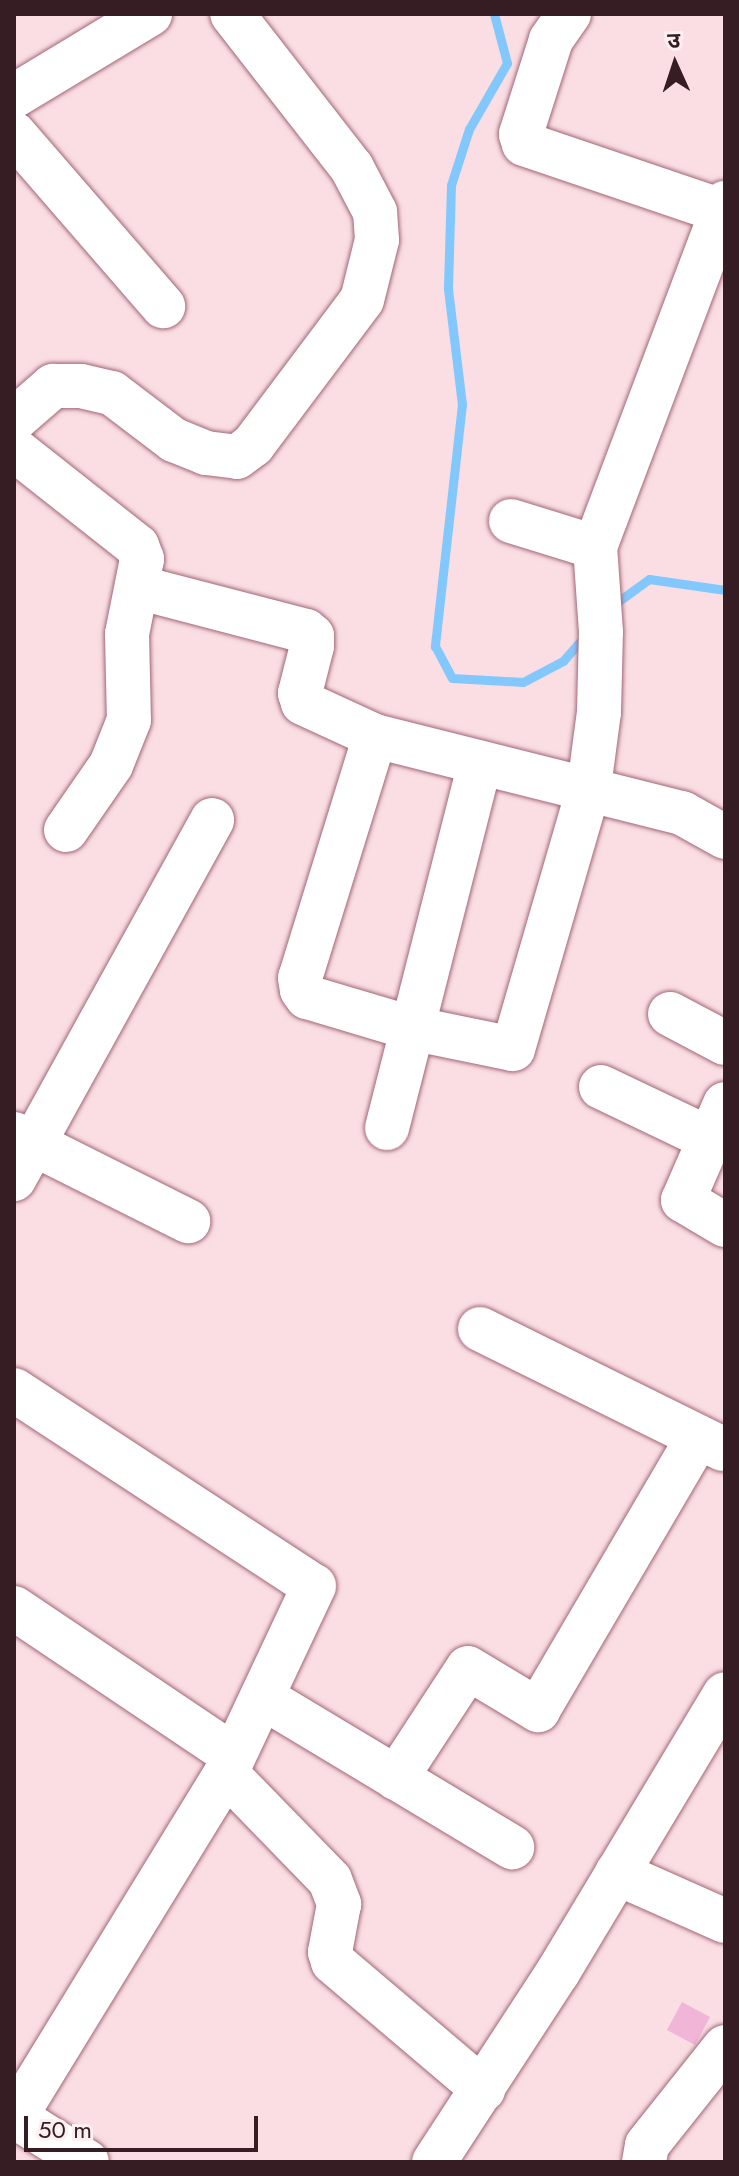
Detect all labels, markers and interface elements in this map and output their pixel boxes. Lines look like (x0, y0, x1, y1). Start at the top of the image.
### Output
north arrow (635, 24, 715, 104)
text: उ (666, 24, 681, 56)
scale bar (28, 2100, 262, 2150)
text: 50 m (38, 2112, 92, 2147)

